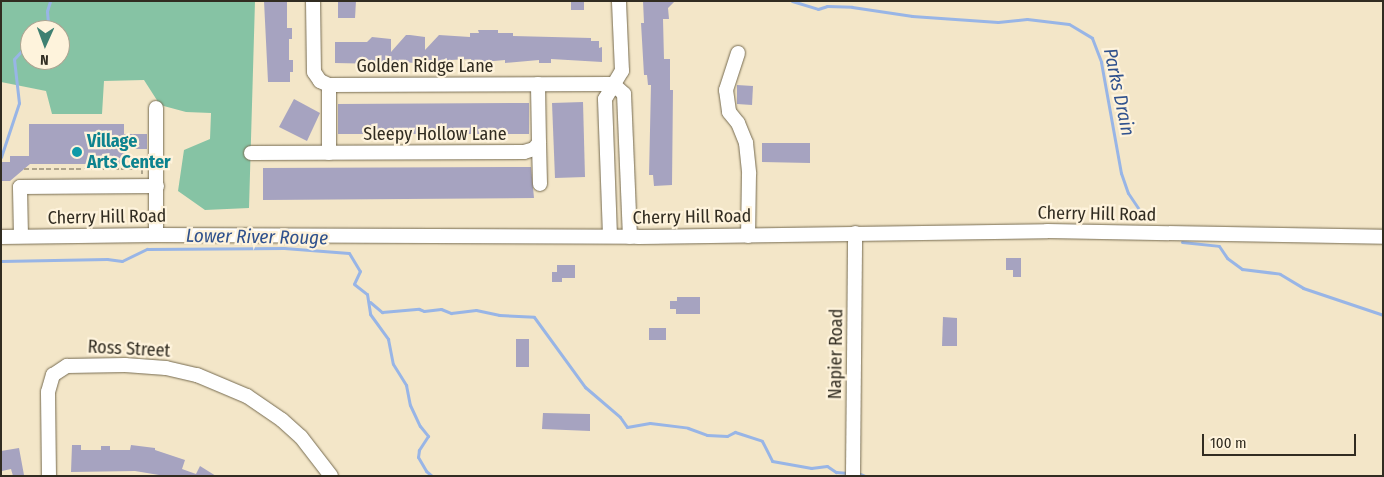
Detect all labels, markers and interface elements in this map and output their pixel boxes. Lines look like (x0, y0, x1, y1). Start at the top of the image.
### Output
north arrow (20, 20, 70, 70)
water label: Parks Drain (1099, 46, 1139, 138)
text: N (40, 51, 49, 68)
street label: Golden Ridge Lane (356, 55, 494, 77)
street label: Sleepy Hollow Lane (363, 123, 507, 145)
place label: Village Arts Center (87, 131, 171, 173)
marker: Village Arts Center (71, 146, 83, 158)
street label: Cherry Hill Road (1037, 202, 1157, 226)
street label: Cherry Hill Road (47, 205, 167, 229)
street label: Cherry Hill Road (632, 205, 752, 229)
water label: Lower River Rouge (186, 224, 328, 250)
street label: Napier Road (824, 309, 848, 399)
street label: Ross Street (87, 336, 171, 362)
scale bar (1204, 424, 1358, 456)
text: 100 m (1210, 434, 1247, 452)

